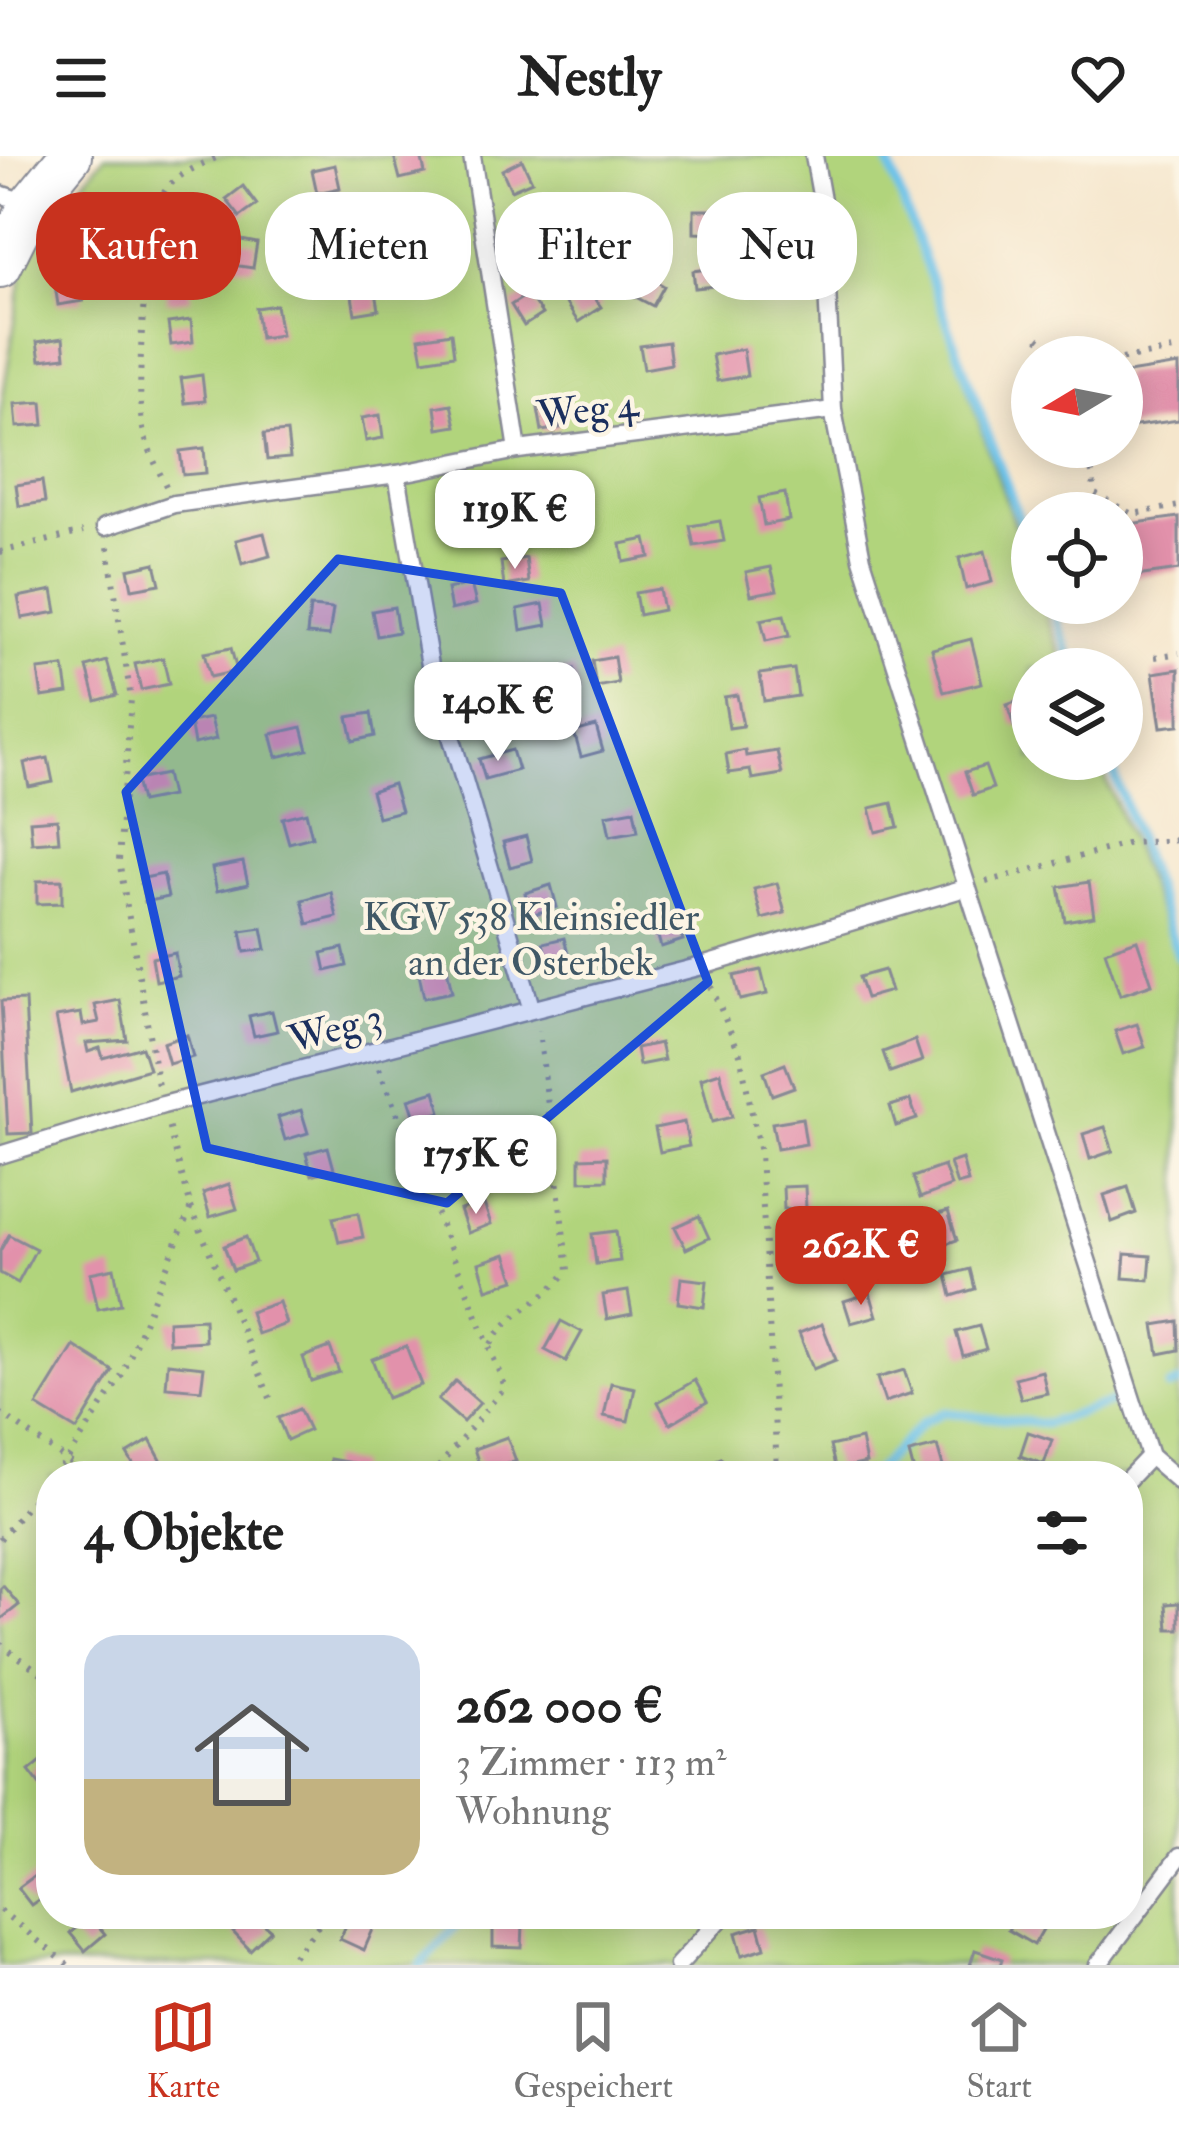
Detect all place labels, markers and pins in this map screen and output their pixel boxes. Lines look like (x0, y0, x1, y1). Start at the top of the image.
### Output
pin: 119K € (417, 470, 613, 572)
pin: 140K € (400, 662, 596, 764)
pin: 175K € (378, 1115, 574, 1217)
pin: 262K € (763, 1206, 959, 1308)

